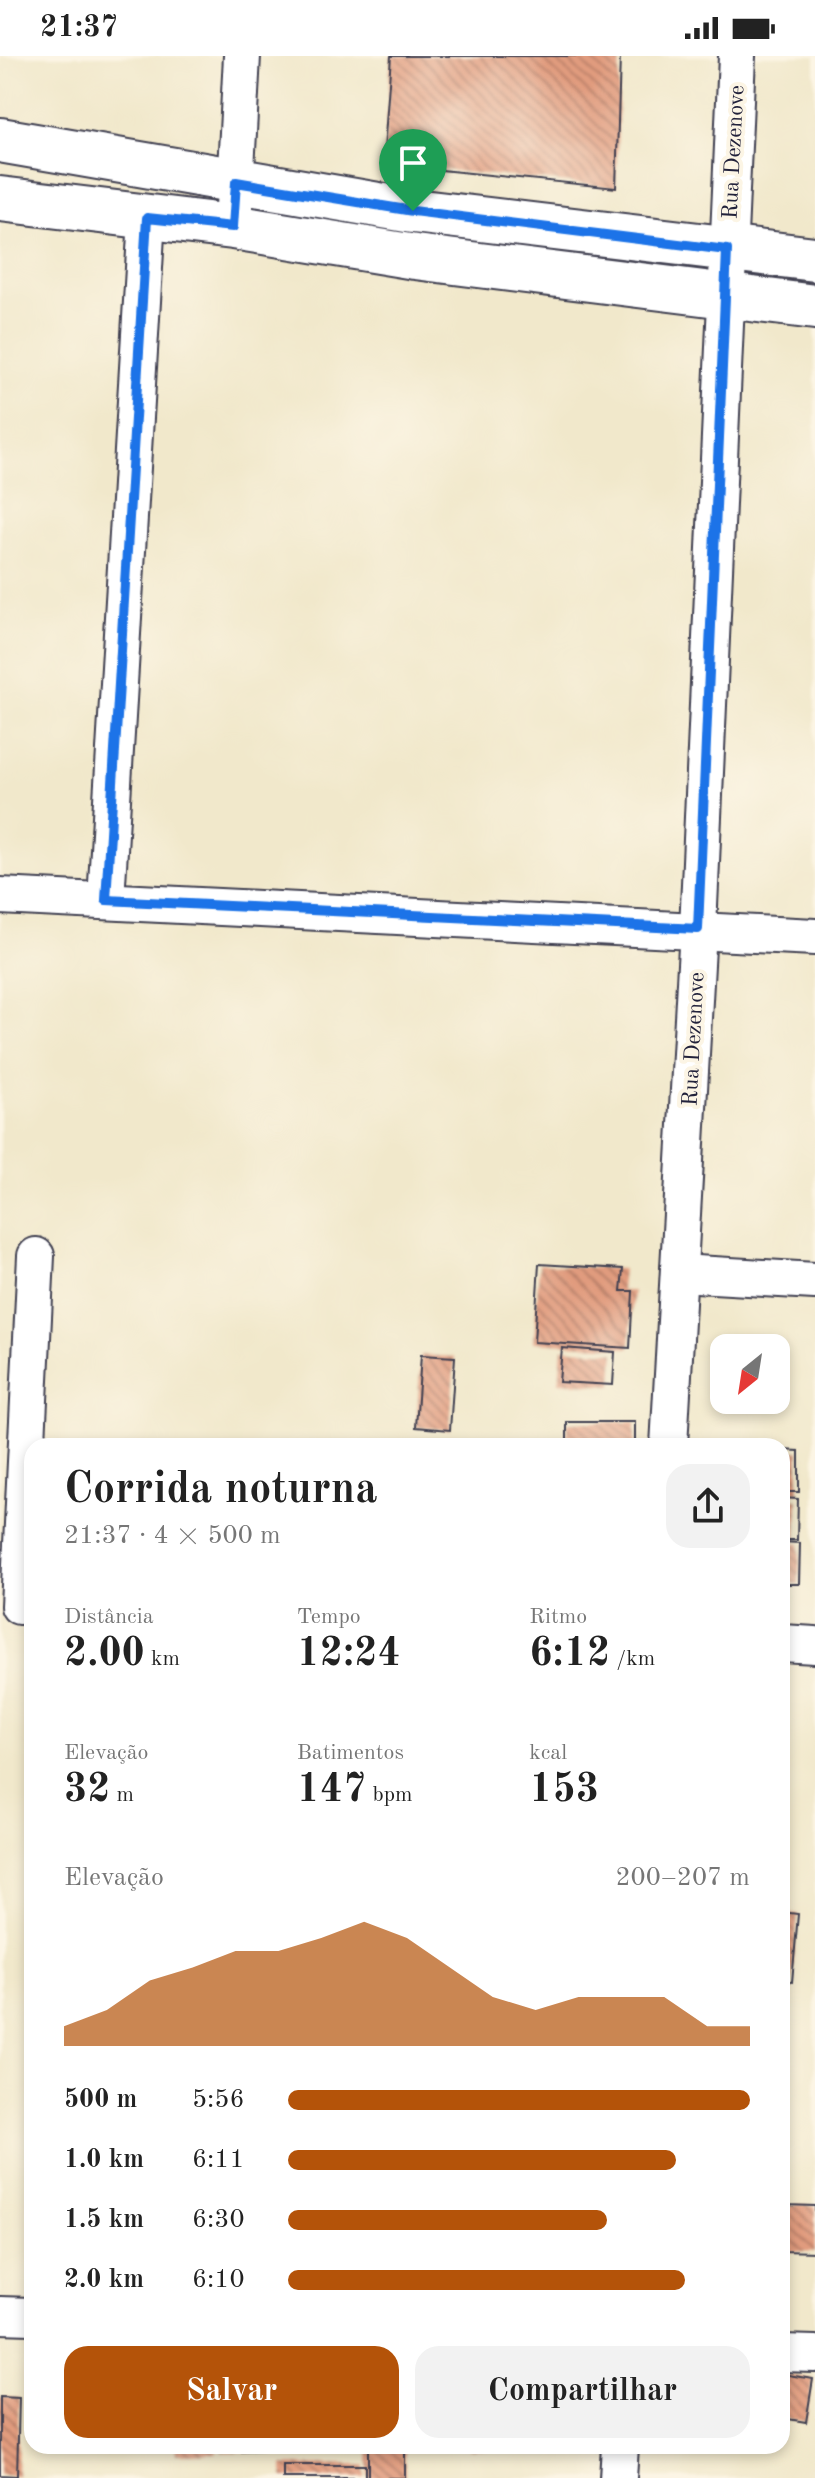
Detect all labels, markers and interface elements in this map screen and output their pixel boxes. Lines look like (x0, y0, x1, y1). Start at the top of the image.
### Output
text: 21:37 (40, 13, 118, 43)
street label: Rua Dezenove (720, 85, 748, 220)
pin (379, 129, 447, 211)
icon: arrive (391, 141, 435, 185)
street label: Rua Dezenove (680, 972, 708, 1107)
north arrow (710, 1334, 790, 1414)
map controls (710, 1334, 790, 1414)
button: share (666, 1464, 750, 1548)
text: Corrida noturna (64, 1468, 378, 1512)
text: 21:37 · 4 × 500 m (64, 1523, 281, 1549)
text: Distância (64, 1606, 154, 1628)
text: Tempo (297, 1606, 361, 1628)
text: Ritmo (529, 1606, 587, 1628)
text: 2.00 (64, 1635, 145, 1675)
text: 12:24 (297, 1635, 401, 1675)
text: 6:12 (529, 1635, 610, 1675)
text: km (145, 1648, 180, 1670)
text: /km (610, 1648, 655, 1670)
text: Elevação (64, 1742, 148, 1764)
text: Batimentos (297, 1742, 404, 1764)
text: kcal (529, 1742, 567, 1764)
text: 32 (64, 1771, 110, 1811)
text: 147 (297, 1771, 366, 1811)
text: 153 (529, 1771, 599, 1811)
text: m (110, 1784, 134, 1806)
text: bpm (366, 1784, 413, 1806)
text: Elevação (64, 1865, 164, 1891)
text: 200–207 m (615, 1865, 750, 1891)
text: 500 m (64, 2087, 137, 2113)
text: 5:56 (192, 2087, 245, 2113)
text: 1.0 km (64, 2147, 144, 2173)
text: 6:11 (192, 2147, 245, 2173)
text: 1.5 km (64, 2207, 144, 2233)
text: 6:30 (192, 2207, 245, 2233)
text: 2.0 km (64, 2267, 144, 2293)
text: 6:10 (192, 2267, 245, 2293)
button: Salvar (64, 2346, 399, 2438)
button: Compartilhar (415, 2346, 750, 2438)

